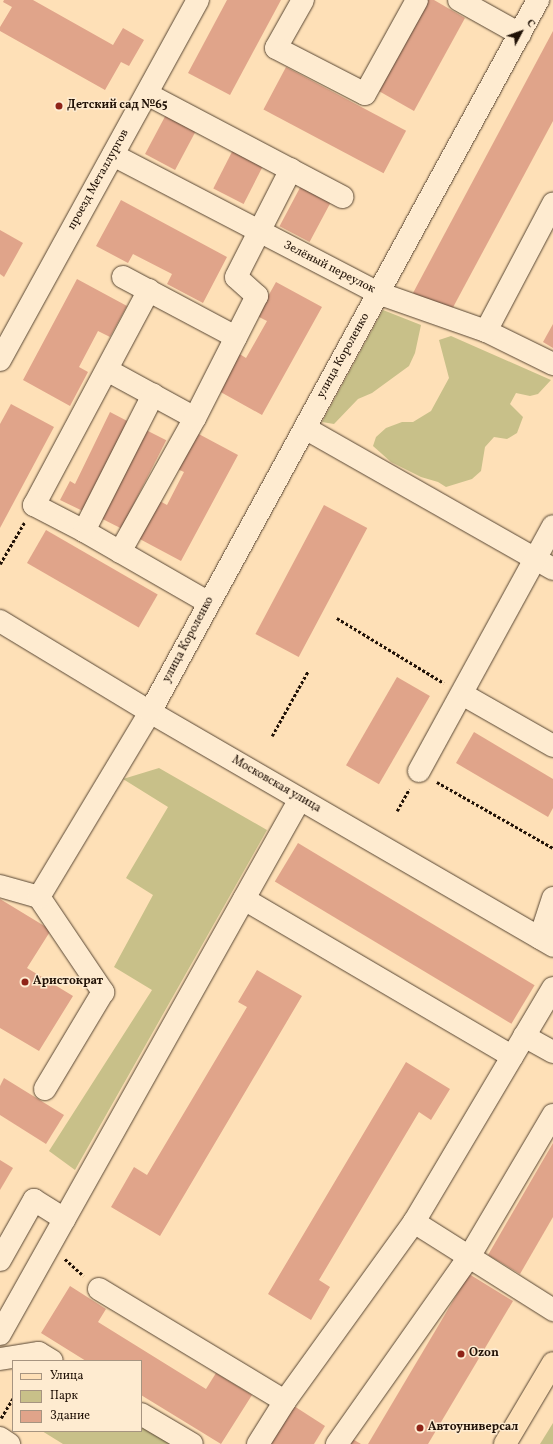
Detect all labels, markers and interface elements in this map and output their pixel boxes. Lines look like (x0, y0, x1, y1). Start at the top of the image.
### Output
north arrow (501, 12, 541, 52)
text: С (522, 16, 538, 31)
place label: Детский сад №65 (67, 99, 168, 113)
marker: Детский сад №65 (54, 101, 64, 111)
street label: проезд Металлургов (65, 127, 133, 233)
street label: Зелёный переулок (281, 239, 377, 297)
street label: улица Короленко (315, 311, 373, 401)
street label: улица Короленко (160, 595, 218, 685)
street label: Московская улица (229, 753, 323, 817)
place label: Аристократ (33, 975, 103, 989)
marker: Аристократ (20, 977, 30, 987)
place label: Ozon (469, 1347, 499, 1361)
marker: Ozon (456, 1349, 466, 1359)
legend (12, 1360, 142, 1432)
text: Улица (50, 1368, 83, 1384)
text: Парк (50, 1388, 78, 1404)
text: Здание (50, 1408, 90, 1424)
place label: Автоуниверсал (428, 1421, 518, 1435)
marker: Автоуниверсал (415, 1423, 425, 1433)

